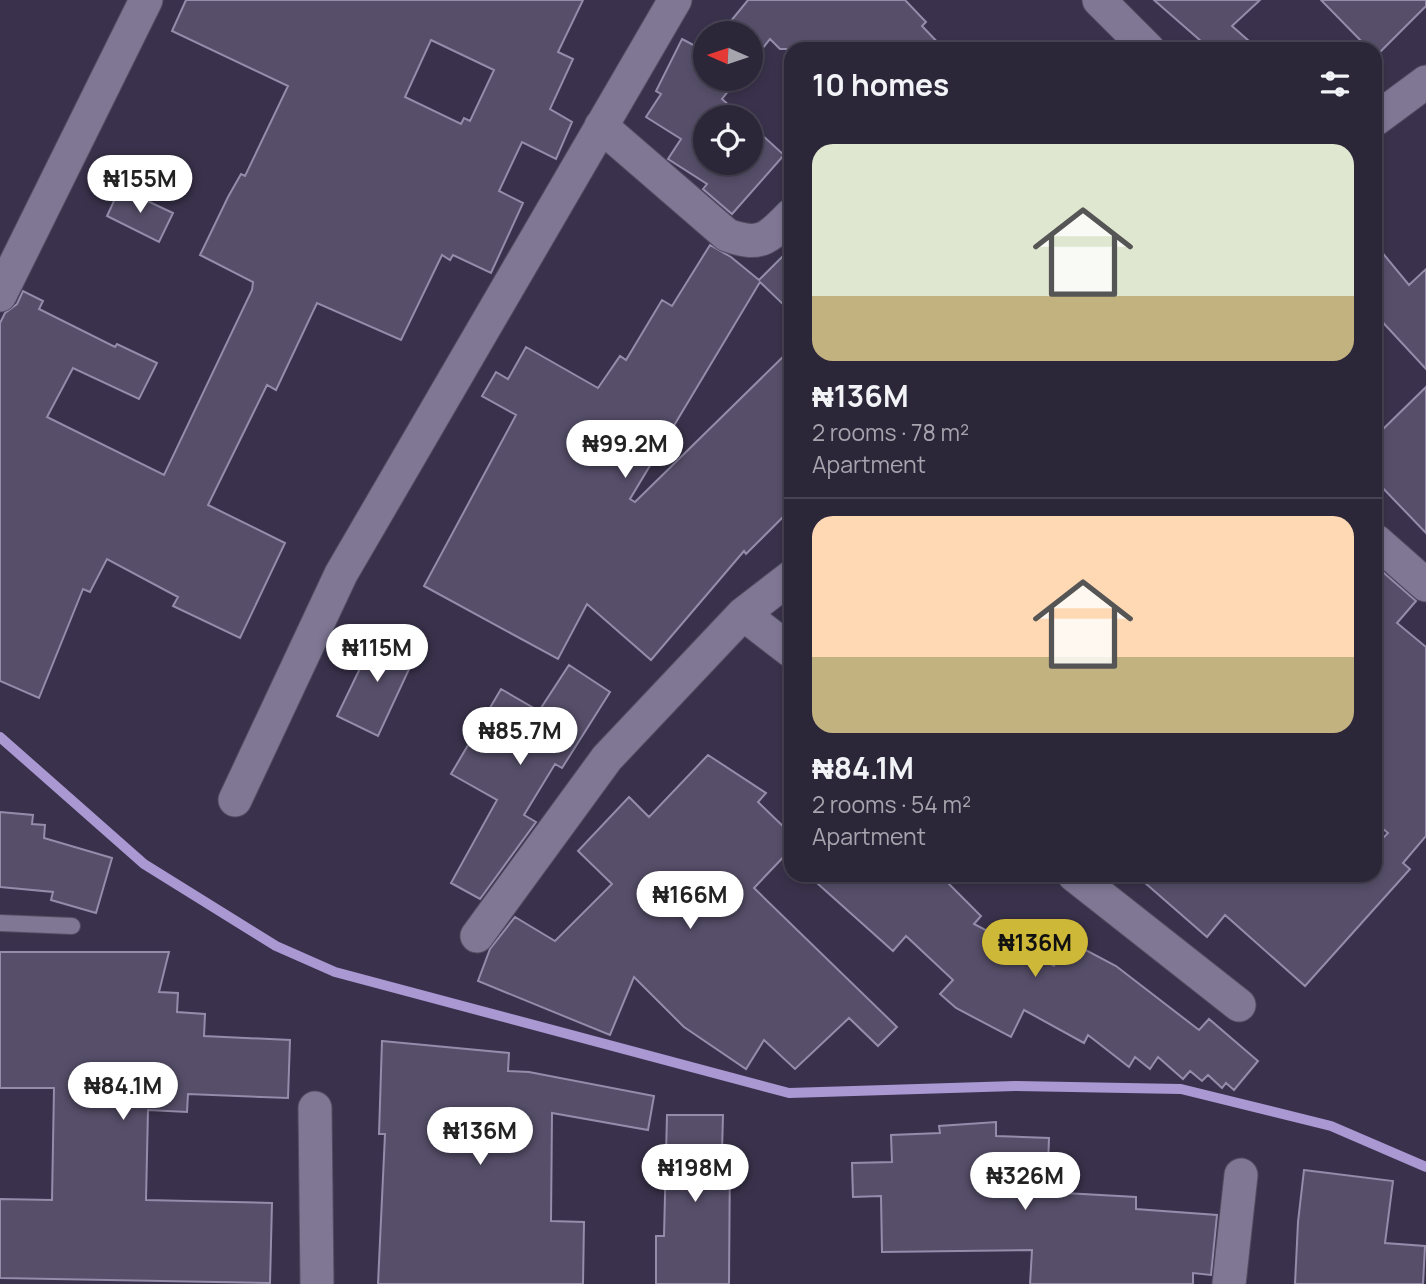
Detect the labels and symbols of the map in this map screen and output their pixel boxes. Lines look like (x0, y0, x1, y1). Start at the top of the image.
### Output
north arrow (693, 21, 763, 91)
pin: ₦155M (91, 156, 189, 215)
pin: ₦99.2M (568, 420, 682, 480)
pin: ₦115M (328, 624, 426, 684)
pin: ₦85.7M (463, 708, 577, 767)
pin: ₦166M (641, 872, 739, 931)
pin: ₦136M (986, 920, 1084, 979)
pin: ₦84.1M (66, 1062, 180, 1122)
pin: ₦136M (431, 1108, 529, 1167)
pin: ₦198M (646, 1144, 744, 1204)
pin: ₦326M (976, 1152, 1074, 1212)

